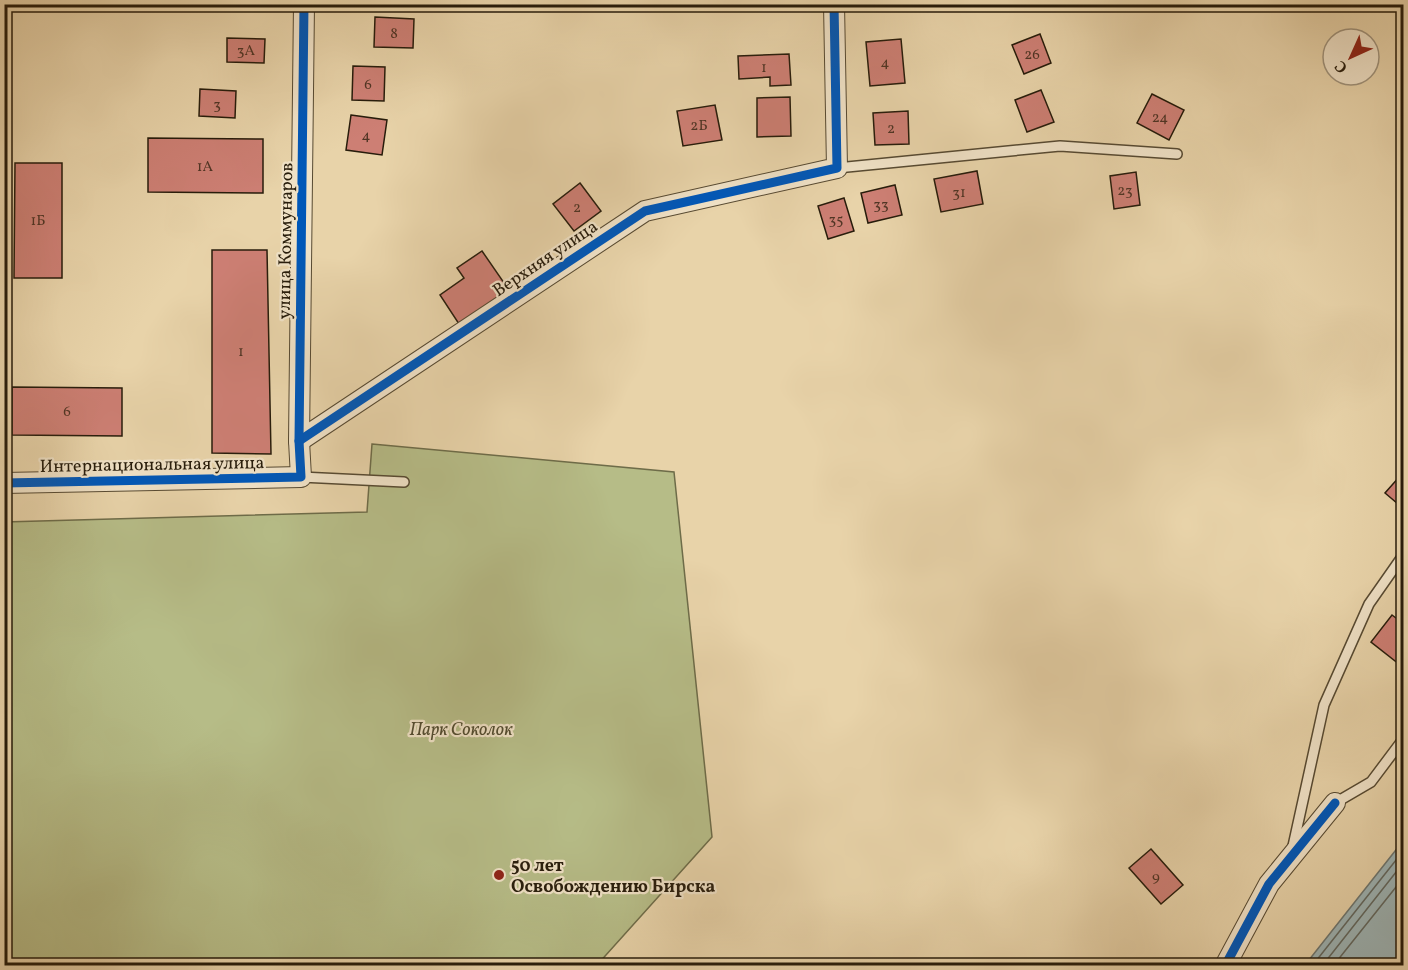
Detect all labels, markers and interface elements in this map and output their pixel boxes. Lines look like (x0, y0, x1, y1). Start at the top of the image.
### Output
house number: 8 (390, 24, 398, 45)
north arrow (1321, 27, 1381, 87)
house number: 3А (237, 41, 256, 62)
house number: 26 (1024, 45, 1040, 66)
house number: 4 (881, 53, 890, 74)
text: С (1330, 55, 1353, 78)
house number: 1 (761, 58, 767, 79)
house number: 6 (364, 75, 372, 96)
house number: 3 (213, 95, 221, 116)
house number: 24 (1152, 108, 1168, 129)
house number: 2Б (690, 116, 708, 137)
house number: 2 (887, 119, 895, 140)
house number: 4 (362, 126, 371, 147)
house number: 1А (197, 157, 214, 178)
street label: улица Коммунаров (273, 162, 300, 320)
house number: 23 (1117, 181, 1133, 202)
house number: 31 (952, 183, 966, 204)
house number: 33 (873, 195, 889, 216)
house number: 2 (573, 198, 581, 219)
house number: 35 (829, 210, 843, 231)
house number: 1Б (30, 211, 46, 232)
street label: Верхняя улица (488, 215, 603, 304)
house number: 1 (238, 342, 244, 363)
house number: 6 (63, 402, 71, 423)
street label: Интернациональная улица (39, 451, 265, 480)
park label: Парк Соколок (410, 718, 513, 743)
place label: 50 лет Освобождению Бирска (511, 854, 715, 900)
house number: 9 (1152, 867, 1160, 888)
marker: 50 лет Освобождению Бирска (492, 868, 506, 882)

